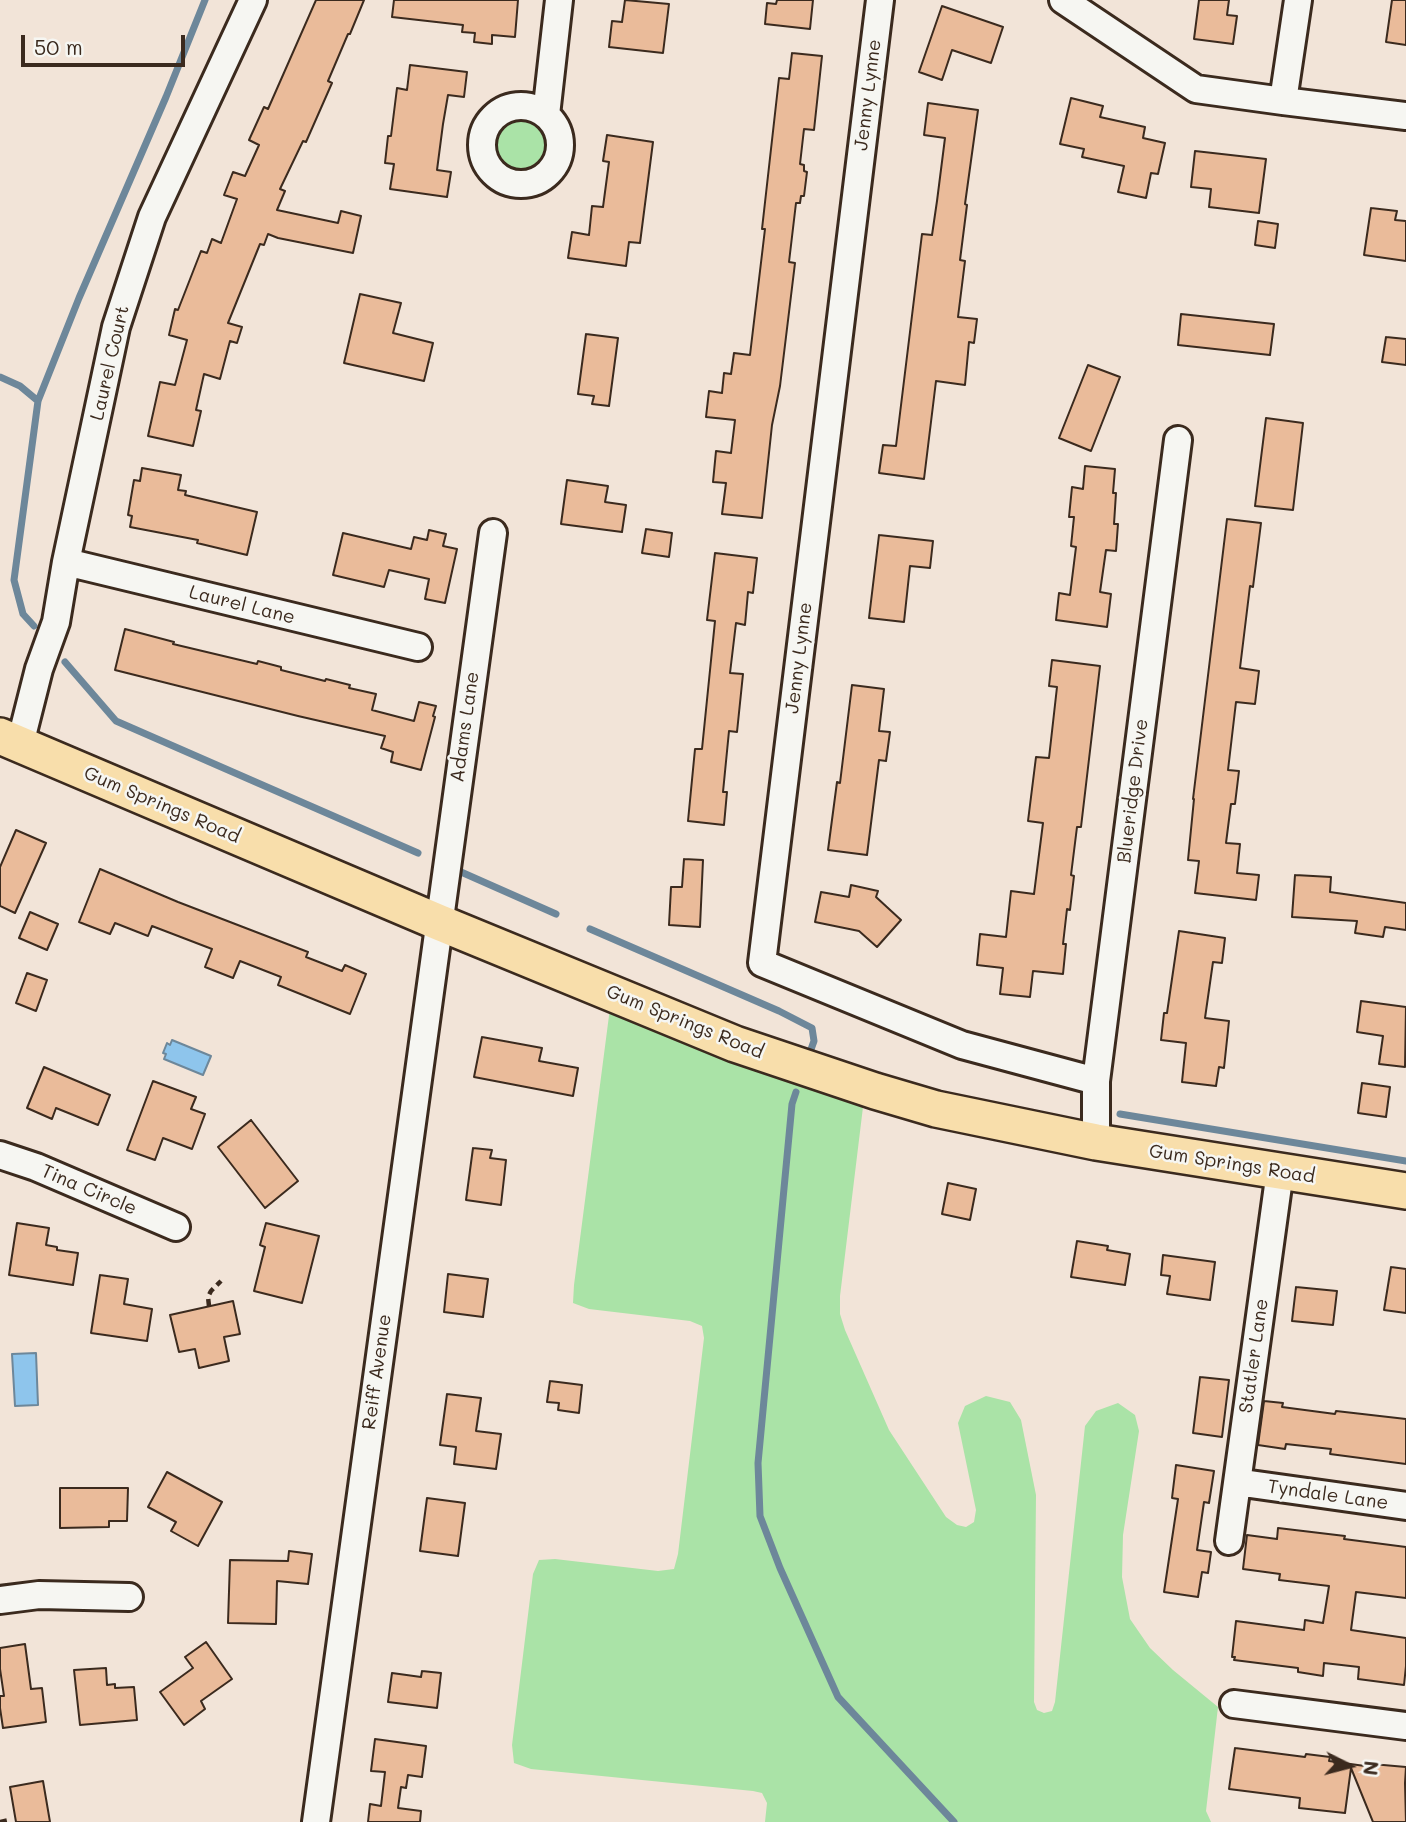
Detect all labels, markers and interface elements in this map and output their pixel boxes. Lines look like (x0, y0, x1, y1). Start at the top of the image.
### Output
scale bar (24, 21, 189, 65)
text: 50 m (34, 33, 83, 60)
street label: Jenny Lynne (850, 38, 886, 152)
street label: Laurel Court (86, 303, 134, 423)
street label: Laurel Lane (187, 581, 297, 629)
street label: Jenny Lynne (781, 601, 817, 715)
street label: Adams Lane (446, 670, 484, 784)
street label: Blueridge Drive (1113, 718, 1153, 864)
street label: Gum Springs Road (80, 762, 244, 848)
street label: Gum Springs Road (603, 980, 767, 1064)
street label: Gum Springs Road (1147, 1140, 1317, 1188)
street label: Tina Circle (38, 1160, 140, 1220)
street label: Statler Lane (1235, 1297, 1273, 1415)
street label: Reiff Avenue (358, 1313, 396, 1431)
street label: Tyndale Lane (1266, 1475, 1390, 1515)
north arrow (1315, 1731, 1385, 1801)
text: N (1358, 1760, 1385, 1777)

